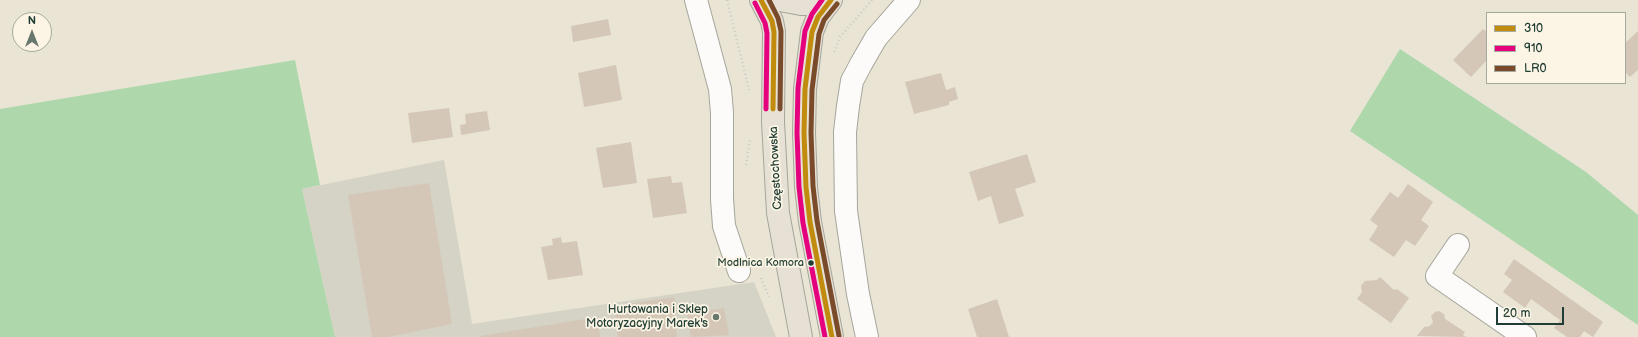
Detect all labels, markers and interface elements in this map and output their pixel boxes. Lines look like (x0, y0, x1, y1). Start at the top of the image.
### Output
north arrow (12, 12, 52, 52)
legend (1486, 12, 1626, 84)
text: N (28, 14, 36, 27)
text: 310 (1524, 21, 1543, 36)
text: 910 (1524, 41, 1543, 56)
text: LR0 (1524, 61, 1547, 76)
street label: Częstochowska (767, 126, 785, 210)
place label: Modlnica Komora (717, 256, 804, 270)
marker: Modlnica Komora (806, 258, 816, 268)
scale bar (1498, 299, 1566, 325)
place label: Hurtowania i Sklep Motoryzacyjny Marek's (586, 303, 708, 331)
text: 20 m (1503, 306, 1530, 321)
marker: Hurtowania i Sklep Motoryzacyjny Marek's (711, 312, 721, 322)

